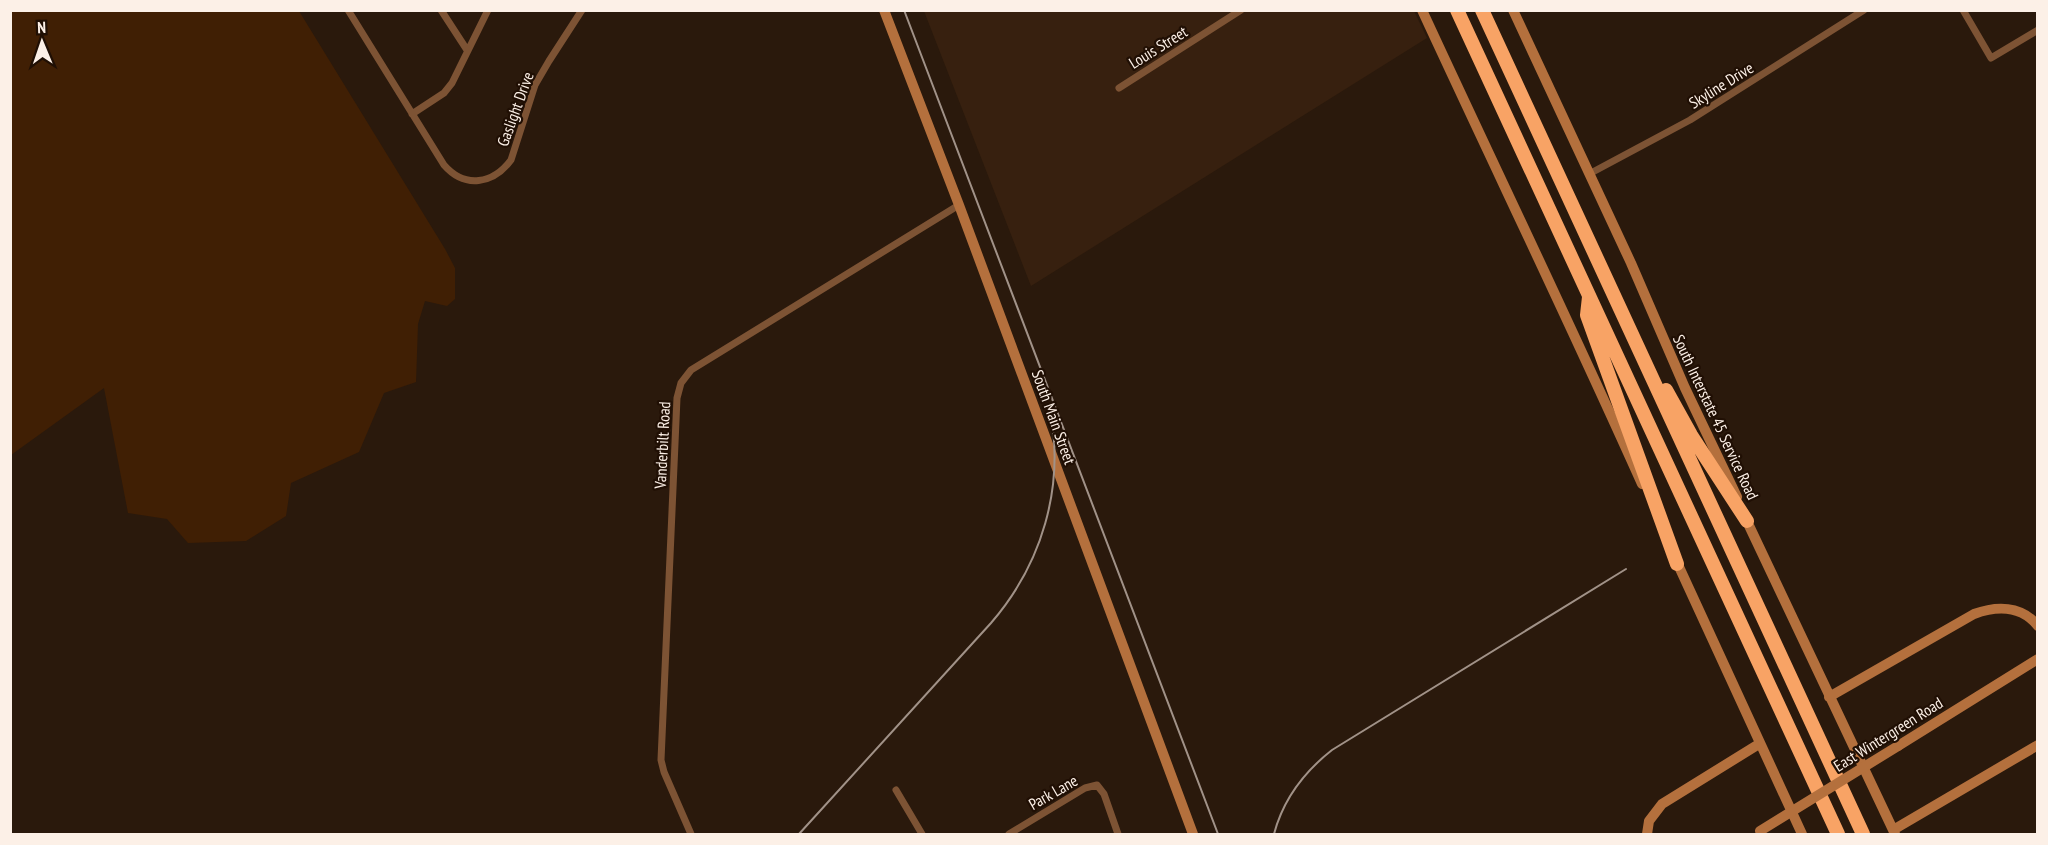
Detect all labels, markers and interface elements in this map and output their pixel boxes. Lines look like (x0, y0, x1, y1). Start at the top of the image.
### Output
north arrow (12, 12, 72, 72)
text: N (37, 17, 46, 37)
street label: Louis Street (1125, 21, 1191, 73)
street label: Skyline Drive (1685, 57, 1757, 113)
street label: Gaslight Drive (492, 69, 538, 149)
street label: South Interstate 45 Service Road (1669, 331, 1763, 503)
street label: South Main Street (1028, 367, 1081, 468)
street label: Vanderbilt Road (650, 401, 674, 490)
street label: East Wintergreen Road (1830, 692, 1946, 776)
street label: Park Lane (1025, 770, 1081, 814)

